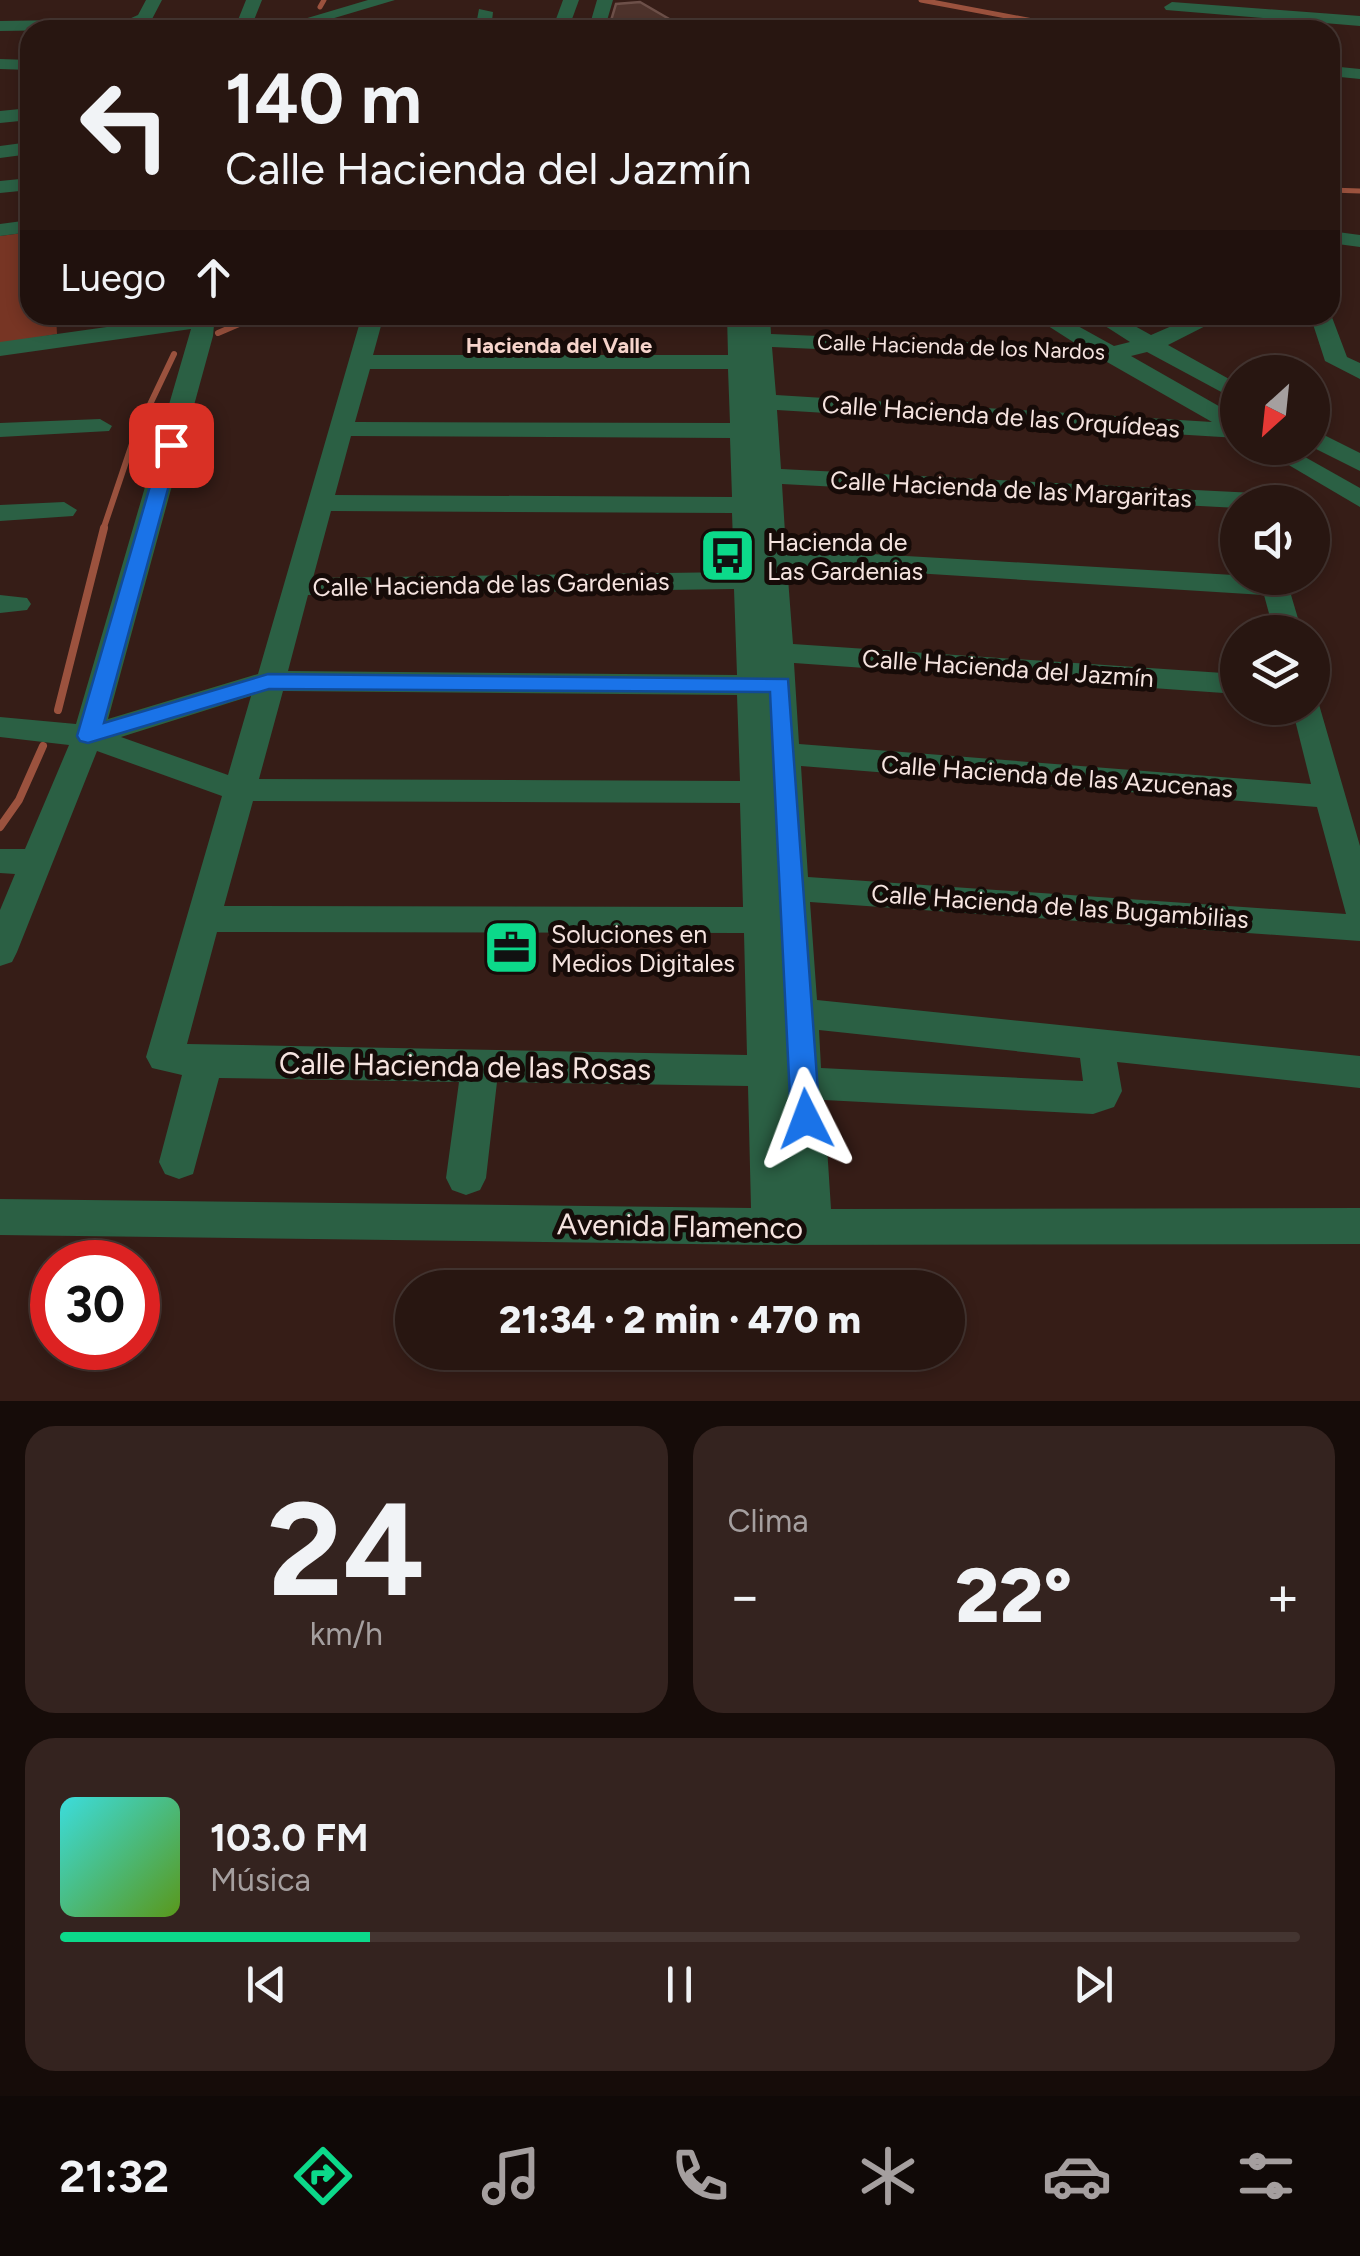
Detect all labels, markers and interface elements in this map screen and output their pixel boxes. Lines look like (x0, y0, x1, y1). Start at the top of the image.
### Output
text: 140 m (225, 56, 422, 141)
icon: left (60, 60, 190, 190)
text: Calle Hacienda del Jazmín (225, 141, 752, 195)
icon: ahead (186, 250, 241, 305)
text: Luego (60, 255, 166, 301)
street label: Calle Hacienda de los Nardos (817, 328, 1105, 366)
district label: Hacienda del Valle (466, 332, 652, 359)
north arrow (1220, 355, 1330, 465)
map controls (1220, 355, 1330, 725)
street label: Calle Hacienda de las Orquídeas (821, 389, 1181, 443)
pin (129, 403, 214, 488)
icon: arrive (144, 418, 199, 473)
street label: Calle Hacienda de las Margaritas (829, 465, 1193, 513)
button: sound (1220, 485, 1330, 595)
bus stop icon: Hacienda de Las Gardenias (698, 526, 758, 586)
place label: Hacienda de Las Gardenias (767, 527, 923, 586)
street label: Calle Hacienda de las Gardenias (312, 566, 670, 602)
button: layers (1220, 615, 1330, 725)
street label: Calle Hacienda del Jazmín (861, 643, 1155, 693)
street label: Calle Hacienda de las Azucenas (880, 749, 1234, 803)
street label: Calle Hacienda de las Bugambilias (870, 878, 1250, 934)
office icon: Soluciones en Medios Digitales (482, 918, 542, 978)
place label: Soluciones en Medios Digitales (551, 919, 735, 978)
street label: Calle Hacienda de las Rosas (278, 1044, 652, 1088)
position arrow (754, 1067, 858, 1171)
street label: Avenida Flamenco (557, 1205, 803, 1247)
speed limit sign: 30 (30, 1240, 160, 1370)
text: 21:34 · 2 min · 470 m (499, 1297, 861, 1343)
text: 24 (267, 1472, 425, 1628)
text: Clima (728, 1502, 809, 1540)
text: 22° (955, 1551, 1072, 1641)
text: − (728, 1563, 762, 1629)
text: + (1266, 1563, 1300, 1629)
text: km/h (310, 1615, 383, 1653)
text: 103.0 FM (210, 1815, 369, 1861)
text: Música (210, 1861, 311, 1899)
icon: previous (239, 1957, 294, 2012)
icon: pause (652, 1957, 707, 2012)
icon: next (1066, 1957, 1121, 2012)
icon: directions (288, 2141, 358, 2211)
icon: music (476, 2141, 546, 2211)
icon: phone (665, 2141, 735, 2211)
icon: climate (853, 2141, 923, 2211)
icon: car (1042, 2141, 1112, 2211)
icon: filters (1231, 2141, 1301, 2211)
text: 21:32 (59, 2149, 169, 2203)

